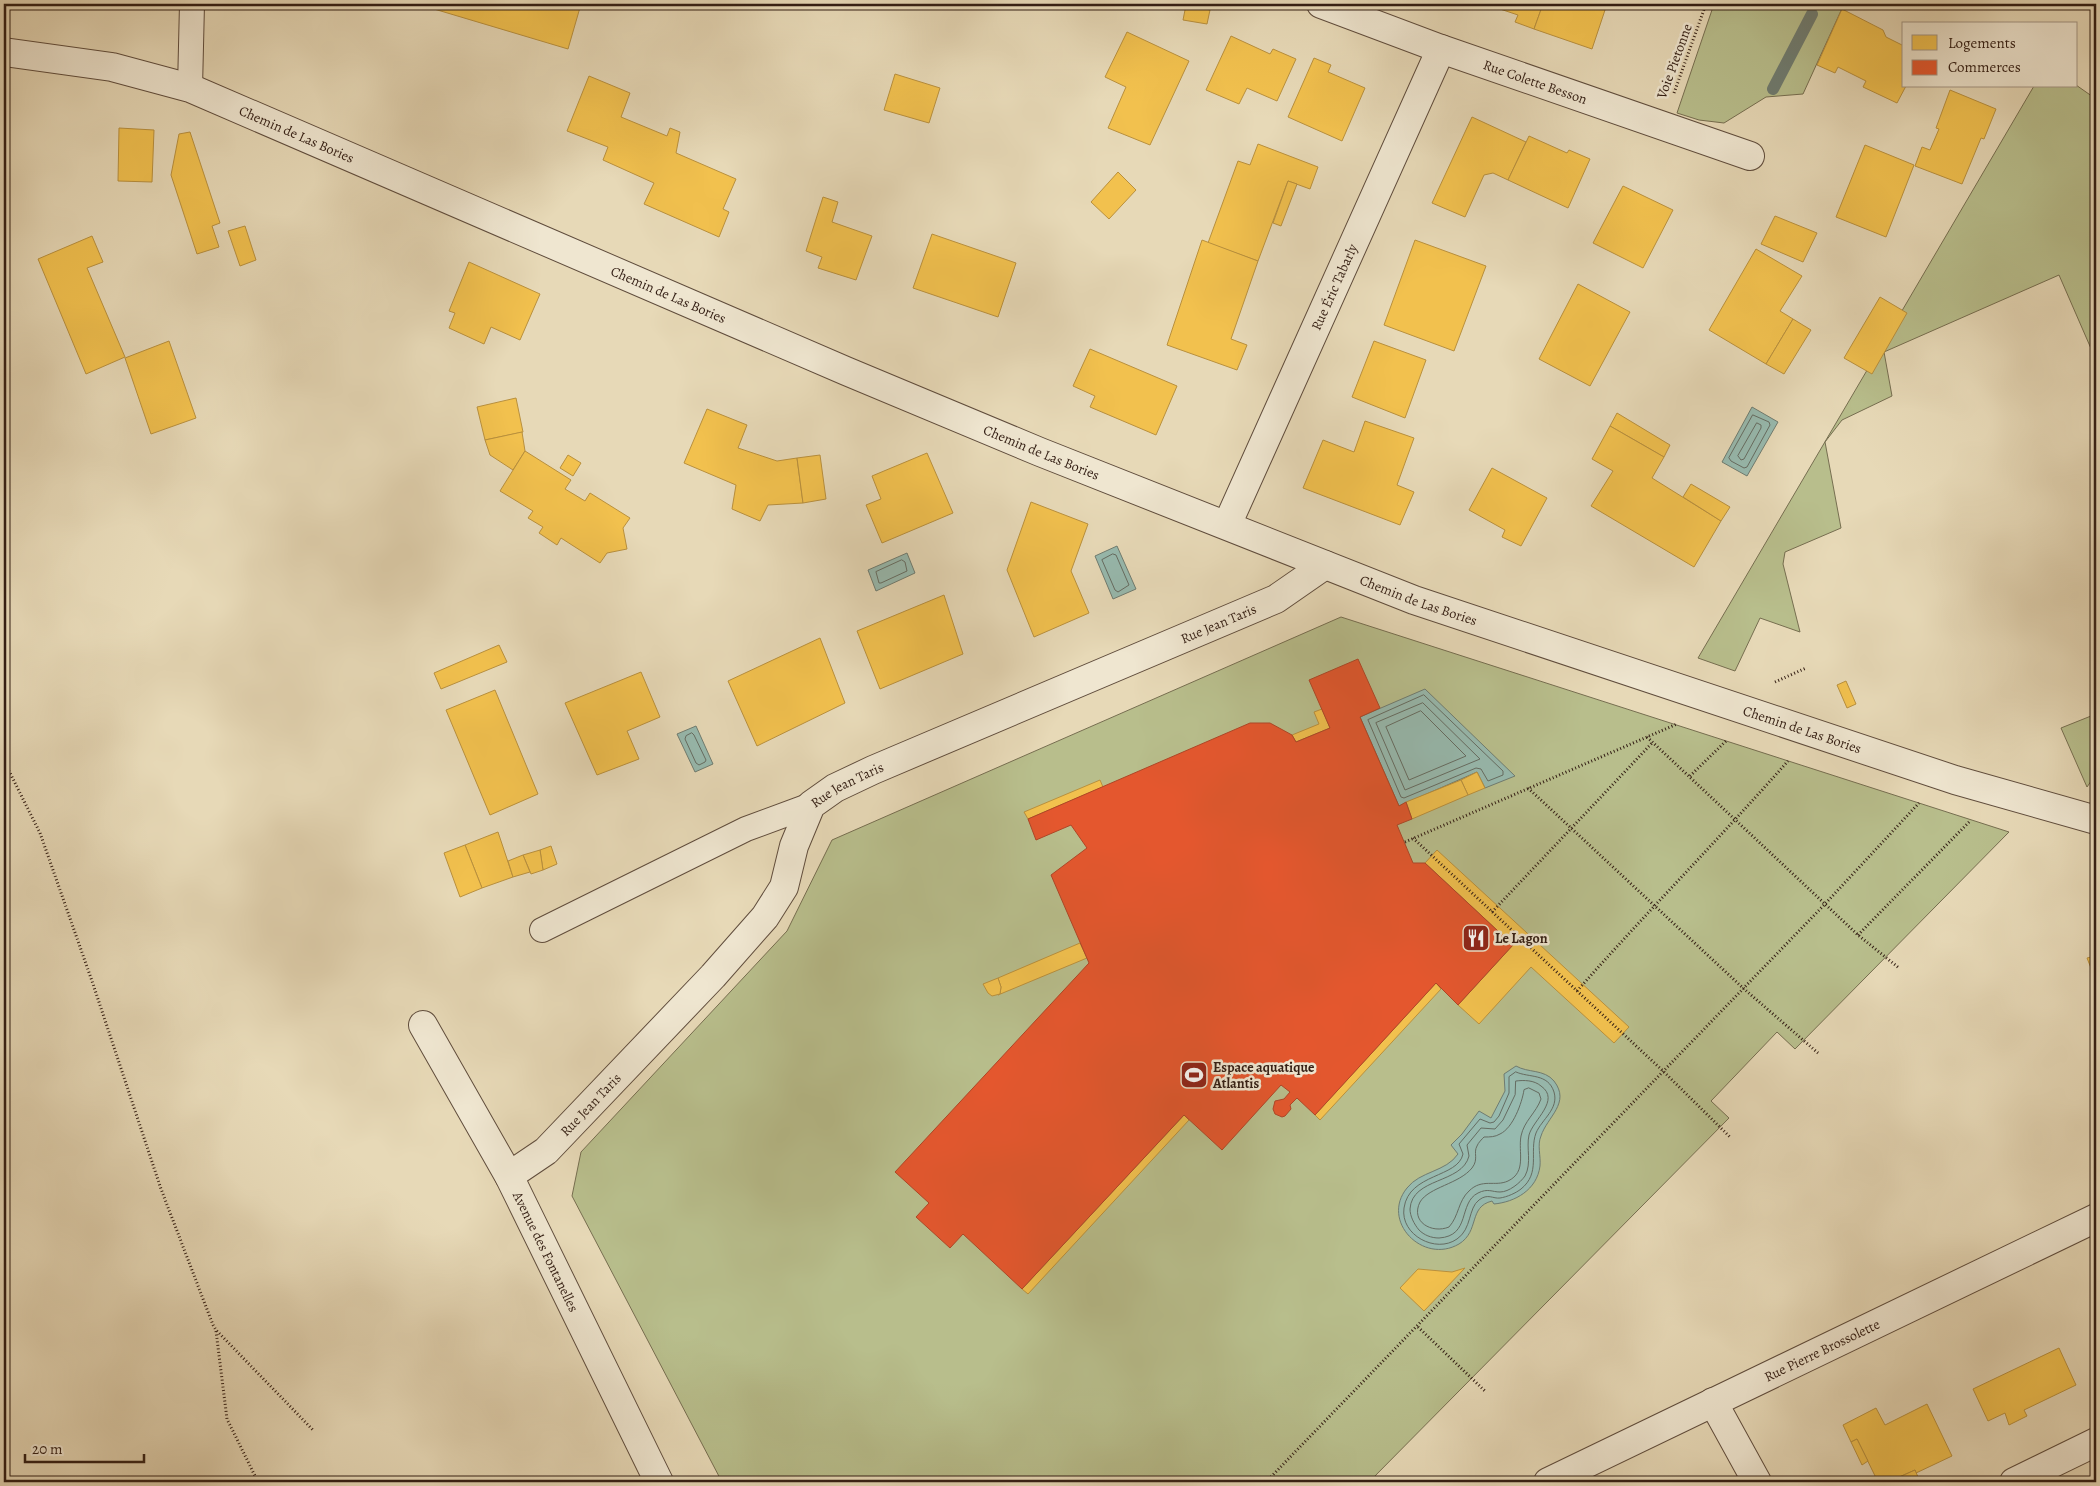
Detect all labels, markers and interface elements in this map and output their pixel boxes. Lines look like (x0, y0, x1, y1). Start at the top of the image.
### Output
street label: Voie Pietonne (1652, 21, 1697, 102)
legend (1902, 22, 2078, 88)
text: Logements (1948, 33, 2016, 53)
street label: Rue Colette Besson (1481, 55, 1590, 109)
text: Commerces (1948, 57, 2021, 77)
street label: Chemin de Las Bories (236, 101, 357, 168)
street label: Rue Éric Tabarly (1307, 240, 1362, 333)
street label: Chemin de Las Bories (608, 262, 729, 328)
street label: Chemin de Las Bories (980, 420, 1102, 485)
street label: Chemin de Las Bories (1357, 570, 1480, 630)
street label: Rue Jean Taris (1178, 599, 1259, 648)
street label: Chemin de Las Bories (1741, 701, 1864, 758)
street label: Rue Jean Taris (807, 758, 887, 812)
restaurant icon: Le Lagon (1461, 923, 1491, 953)
place label: Le Lagon (1495, 929, 1548, 948)
place label: Espace aquatique Atlantis (1212, 1058, 1315, 1093)
sports icon: Espace aquatique Atlantis (1179, 1060, 1209, 1090)
street label: Rue Jean Taris (556, 1069, 625, 1140)
street label: Avenue des Fontanelles (508, 1188, 583, 1315)
street label: Rue Pierre Brossolette (1761, 1315, 1883, 1386)
scale bar (25, 1431, 144, 1463)
text: 20 m (32, 1439, 63, 1459)

